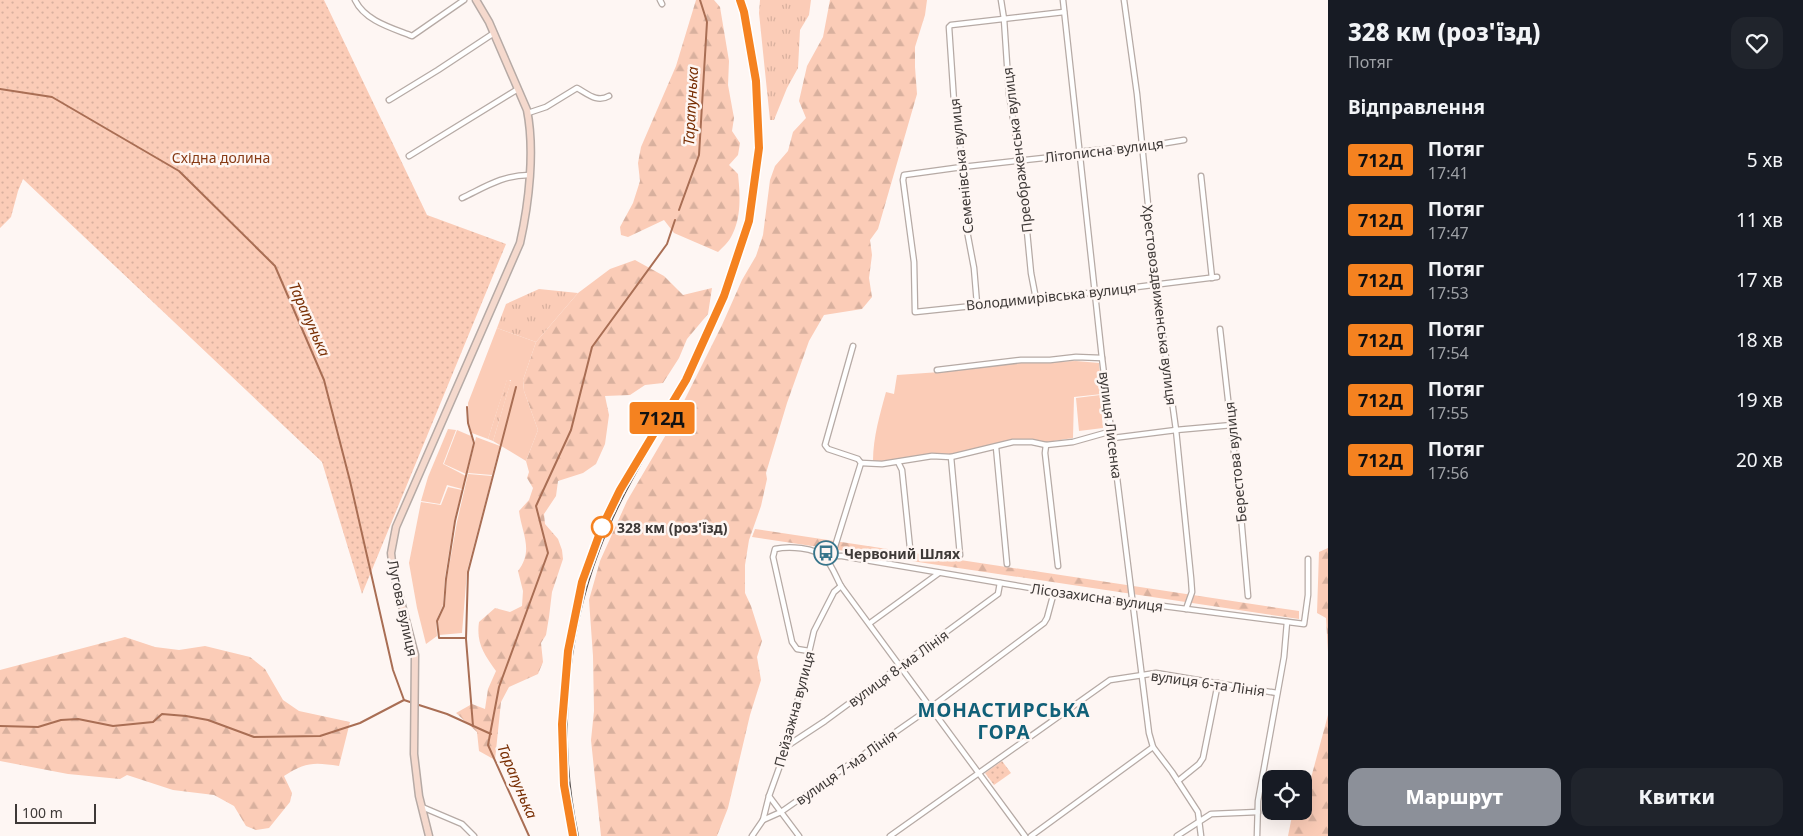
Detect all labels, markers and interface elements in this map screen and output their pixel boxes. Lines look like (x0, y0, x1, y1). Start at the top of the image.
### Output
text: 328 км (роз'їзд) (1348, 15, 1540, 48)
button: heart (1731, 17, 1783, 69)
text: Потяг (1348, 51, 1393, 73)
water label: Тарапунька (678, 65, 702, 146)
street label: Преображенська вулиця (997, 66, 1037, 234)
text: Відправлення (1348, 94, 1485, 120)
street label: Семенівська вулиця (944, 97, 978, 235)
street label: Літописна вулиця (1043, 133, 1165, 167)
text: Потяг (1428, 136, 1484, 162)
text: 5 хв (1747, 147, 1783, 173)
park label: Східна долина (172, 148, 270, 167)
text: 712Д (1358, 148, 1403, 172)
text: 17:41 (1428, 162, 1469, 184)
text: Потяг (1428, 196, 1484, 222)
street label: Хрестовоздвиженська вулиця (1138, 204, 1182, 406)
text: 11 хв (1736, 207, 1783, 233)
text: 712Д (1358, 208, 1403, 232)
text: 17:47 (1428, 222, 1469, 244)
text: Потяг (1428, 256, 1484, 282)
text: 17 хв (1736, 267, 1783, 293)
text: 712Д (1358, 268, 1403, 292)
street label: Володимирівська вулиця (965, 278, 1137, 314)
water label: Тарапунька (285, 279, 335, 360)
text: 17:53 (1428, 282, 1469, 304)
text: Потяг (1428, 316, 1484, 342)
text: 18 хв (1736, 327, 1783, 353)
text: 712Д (1358, 328, 1403, 352)
text: 17:54 (1428, 342, 1469, 364)
street label: вулиця Лисенка (1095, 370, 1127, 480)
text: Потяг (1428, 376, 1484, 402)
text: 19 хв (1736, 387, 1783, 413)
text: 712Д (1358, 388, 1403, 412)
street label: Берестова вулиця (1219, 401, 1251, 523)
line badge: 712Д (627, 402, 697, 434)
text: 17:55 (1428, 402, 1469, 424)
text: 712Д (640, 406, 684, 430)
text: Потяг (1428, 436, 1484, 462)
text: 20 хв (1736, 447, 1783, 473)
text: 712Д (1358, 448, 1403, 472)
text: 17:56 (1428, 462, 1469, 484)
marker: 328 км (роз'їзд) (591, 516, 613, 538)
place label: 328 км (роз'їзд) (617, 518, 728, 537)
bus stop icon: Червоний Шлях (813, 540, 839, 566)
place label: Червоний Шлях (844, 544, 961, 563)
street label: Лугова вулиця (383, 558, 423, 658)
street label: Лісозахисна вулиця (1030, 578, 1164, 616)
street label: вулиця 8-ма Лінія (844, 625, 952, 711)
street label: Пейзажна вулиця (769, 649, 819, 769)
street label: вулиця 6-та Лінія (1150, 666, 1266, 700)
district label: МОНАСТИРСЬКА ГОРА (918, 697, 1091, 745)
street label: вулиця 7-ма Лінія (792, 725, 900, 809)
water label: Тарапунька (493, 741, 543, 822)
button: Маршрут (1348, 768, 1561, 826)
button: Квитки (1571, 768, 1783, 826)
map controls (1262, 770, 1312, 820)
button: locate (1262, 770, 1312, 820)
scale bar (15, 801, 96, 824)
text: 100 m (22, 803, 63, 822)

